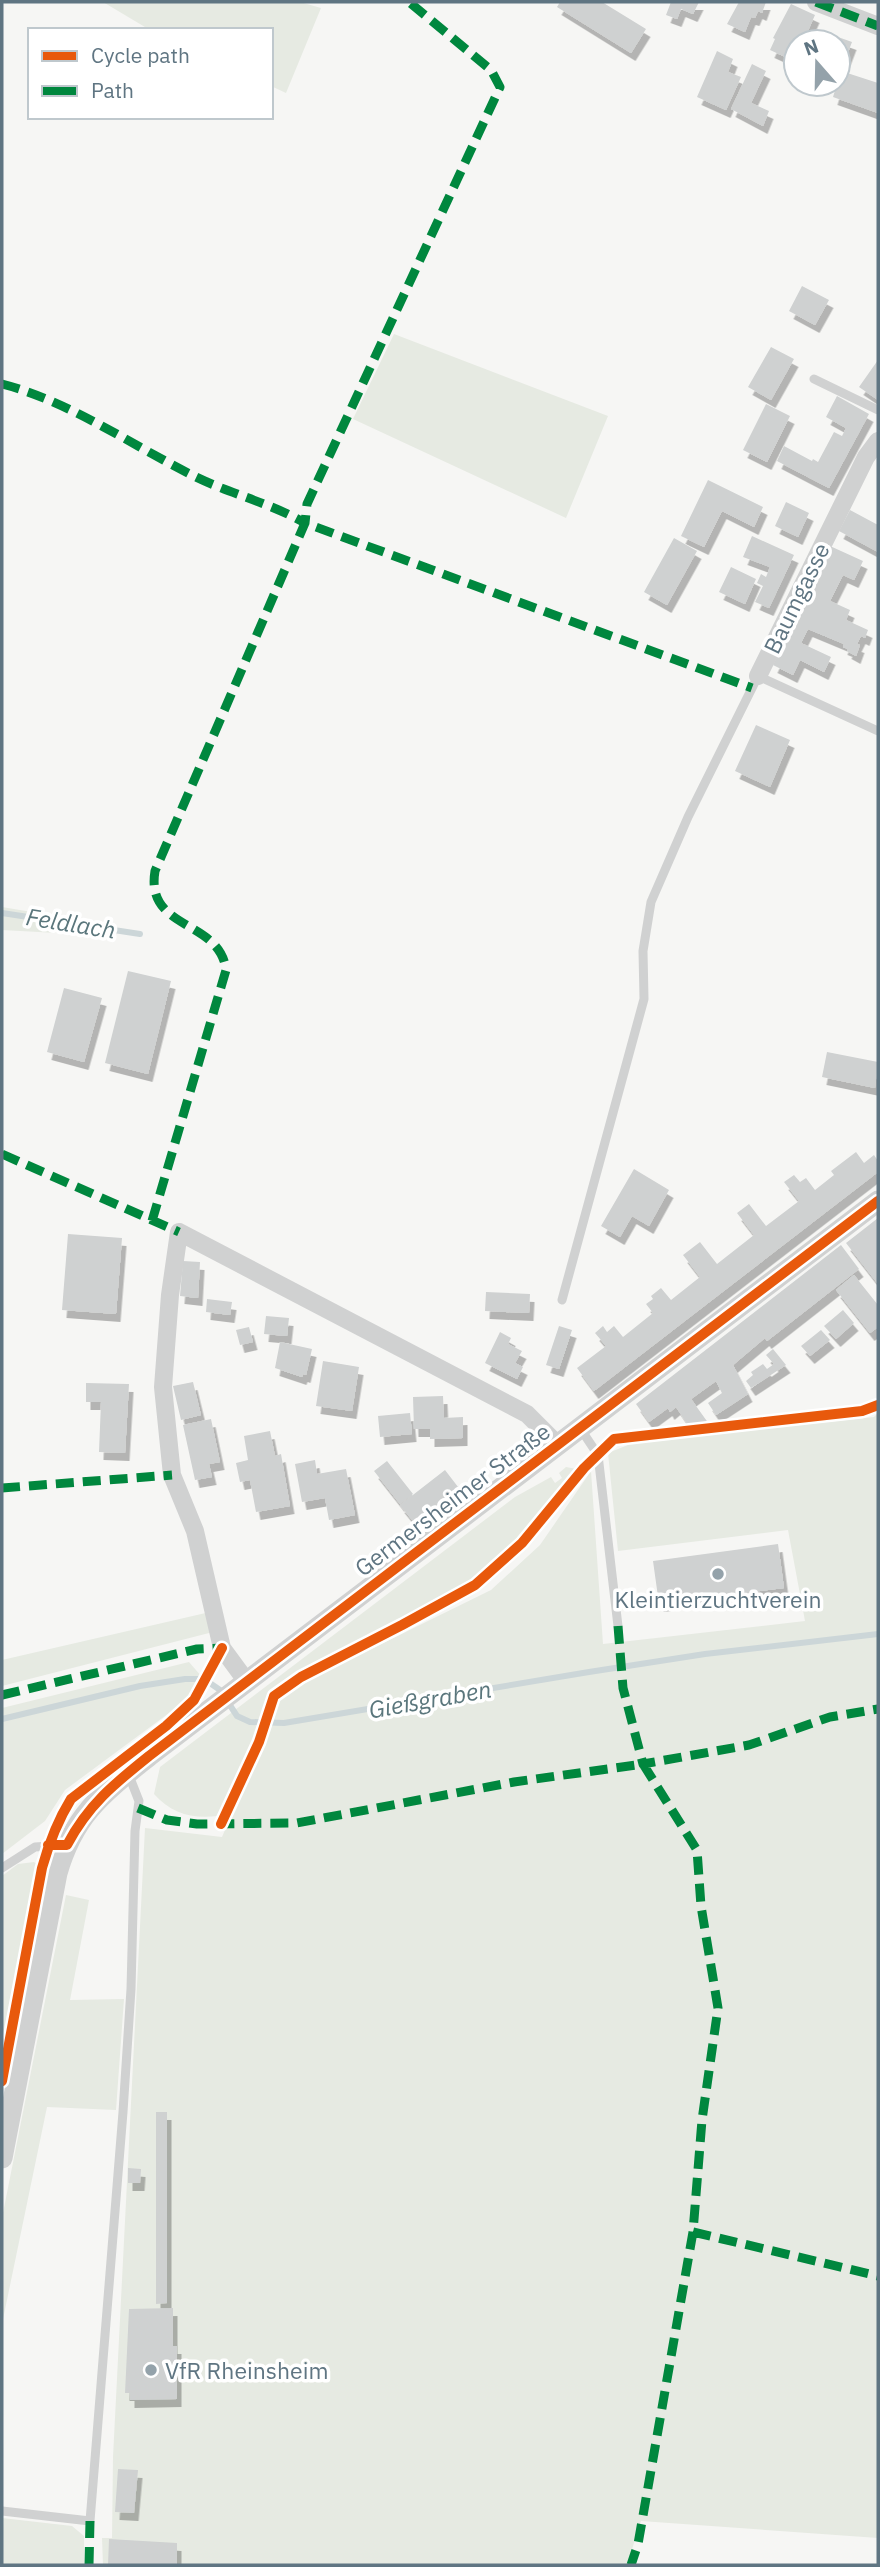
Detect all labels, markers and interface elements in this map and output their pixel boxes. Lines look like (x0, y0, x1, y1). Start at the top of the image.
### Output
legend (28, 28, 273, 119)
north arrow (782, 28, 852, 98)
text: N (801, 33, 822, 61)
text: Cycle path (91, 41, 190, 69)
text: Path (91, 76, 134, 104)
street label: Baumgasse (756, 538, 836, 658)
water label: Feldlach (24, 900, 118, 946)
street label: Germersheimer Straße (348, 1416, 556, 1582)
marker: Kleintierzuchtverein (710, 1566, 726, 1582)
place label: Kleintierzuchtverein (614, 1584, 822, 1614)
water label: Gießgraben (366, 1672, 494, 1726)
place label: VfR Rheinsheim (165, 2355, 329, 2385)
marker: VfR Rheinsheim (143, 2362, 159, 2378)

